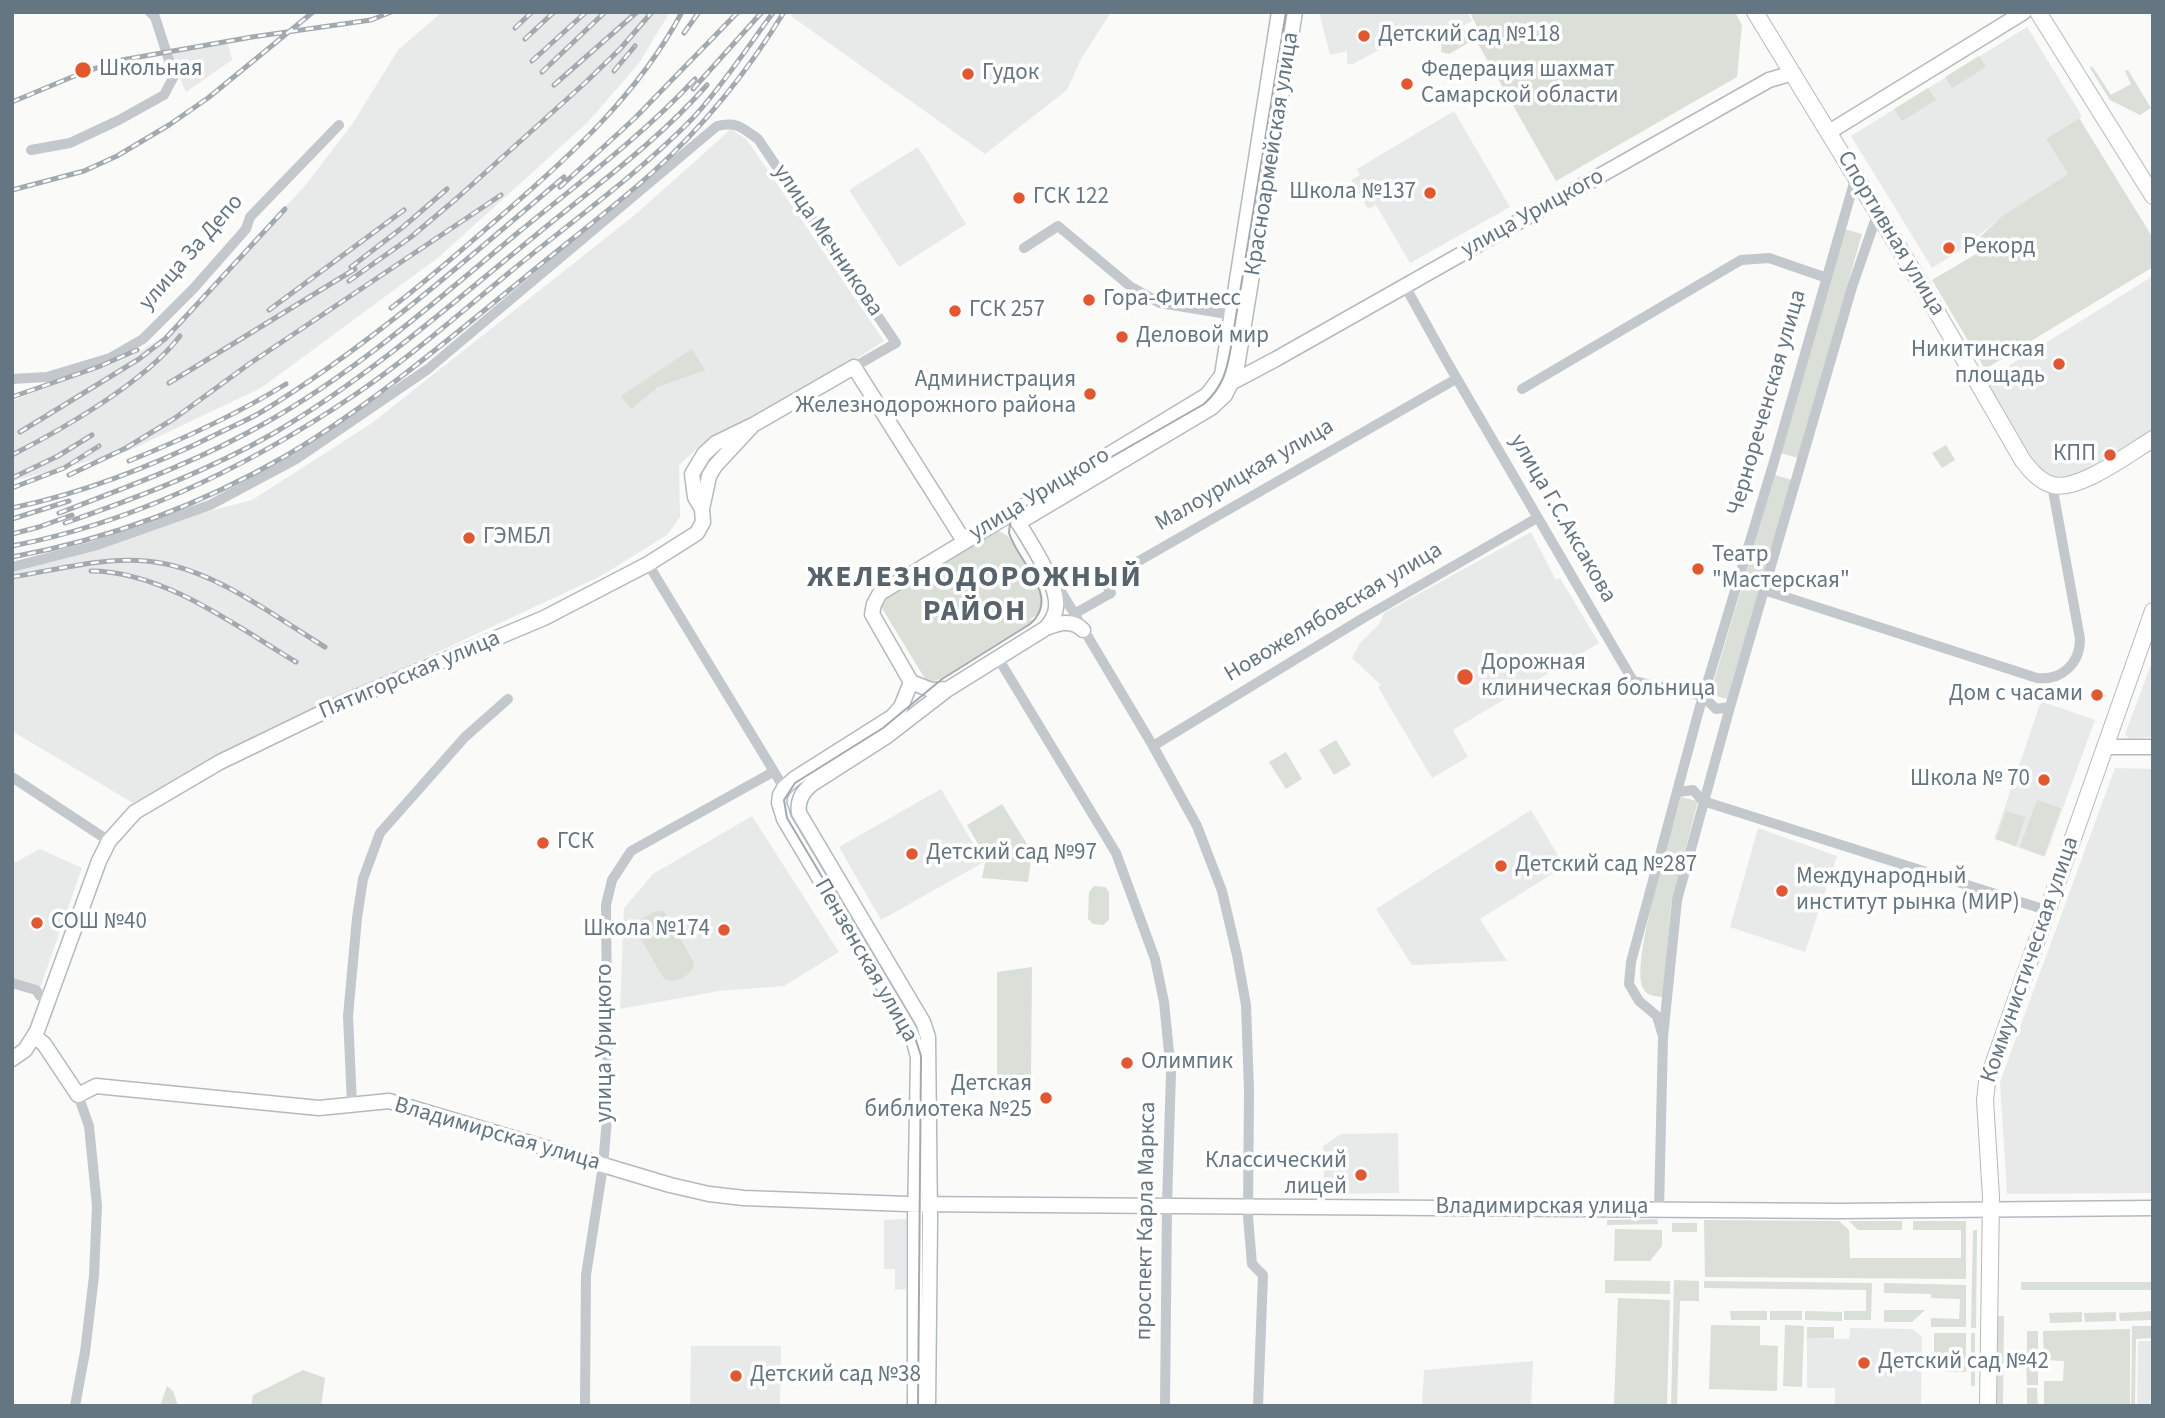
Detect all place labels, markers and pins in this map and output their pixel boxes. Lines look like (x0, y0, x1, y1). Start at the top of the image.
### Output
place label: Детский сад №118 (1378, 22, 1560, 50)
marker: Детский сад №118 (1356, 28, 1372, 44)
place label: Школьная (99, 56, 202, 84)
place label: Федерация шахмат Самарской области (1421, 57, 1619, 111)
marker: Школьная (73, 60, 93, 80)
place label: Гудок (982, 60, 1039, 88)
marker: Гудок (960, 66, 976, 82)
marker: Федерация шахмат Самарской области (1399, 76, 1415, 92)
place label: Школа №137 (1289, 179, 1416, 207)
place label: ГСК 122 (1033, 184, 1109, 212)
marker: Школа №137 (1422, 185, 1438, 201)
marker: ГСК 122 (1011, 190, 1027, 206)
place label: Рекорд (1963, 234, 2035, 262)
marker: Рекорд (1941, 240, 1957, 256)
place label: Гора-Фитнесс (1103, 286, 1241, 314)
marker: Гора-Фитнесс (1081, 292, 1097, 308)
place label: ГСК 257 (969, 297, 1045, 325)
marker: ГСК 257 (947, 303, 963, 319)
place label: Деловой мир (1136, 323, 1269, 351)
marker: Деловой мир (1114, 329, 1130, 345)
place label: Никитинская площадь (1911, 337, 2045, 391)
marker: Никитинская площадь (2051, 356, 2067, 372)
place label: Администрация Железнодорожного района (795, 367, 1076, 421)
marker: Администрация Железнодорожного района (1082, 386, 1098, 402)
place label: КПП (2053, 441, 2096, 469)
marker: КПП (2102, 447, 2118, 463)
place label: ГЭМБЛ (483, 524, 551, 552)
marker: ГЭМБЛ (461, 530, 477, 546)
place label: Театр "Мастерская" (1712, 542, 1850, 596)
marker: Театр "Мастерская" (1690, 561, 1706, 577)
place label: Дорожная клиническая больница (1481, 650, 1715, 704)
marker: Дорожная клиническая больница (1455, 667, 1475, 687)
place label: Дом с часами (1949, 681, 2083, 709)
marker: Дом с часами (2089, 687, 2105, 703)
place label: Школа № 70 (1910, 766, 2030, 794)
marker: Школа № 70 (2036, 772, 2052, 788)
place label: ГСК (557, 829, 594, 857)
marker: ГСК (535, 835, 551, 851)
place label: Детский сад №97 (926, 840, 1097, 868)
marker: Детский сад №97 (904, 846, 920, 862)
place label: Детский сад №287 (1515, 852, 1697, 880)
marker: Детский сад №287 (1493, 858, 1509, 874)
place label: Международный институт рынка (МИР) (1796, 864, 2020, 918)
marker: Международный институт рынка (МИР) (1774, 883, 1790, 899)
place label: СОШ №40 (51, 909, 147, 937)
marker: СОШ №40 (29, 915, 45, 931)
place label: Школа №174 (583, 916, 710, 944)
marker: Школа №174 (716, 922, 732, 938)
place label: Олимпик (1141, 1049, 1233, 1077)
marker: Олимпик (1119, 1055, 1135, 1071)
place label: Детская библиотека №25 (865, 1071, 1032, 1125)
marker: Детская библиотека №25 (1038, 1090, 1054, 1106)
place label: Классический лицей (1205, 1148, 1347, 1202)
marker: Классический лицей (1353, 1167, 1369, 1183)
place label: Детский сад №42 (1878, 1349, 2049, 1377)
marker: Детский сад №42 (1856, 1355, 1872, 1371)
place label: Детский сад №38 (750, 1362, 921, 1390)
marker: Детский сад №38 (728, 1368, 744, 1384)

